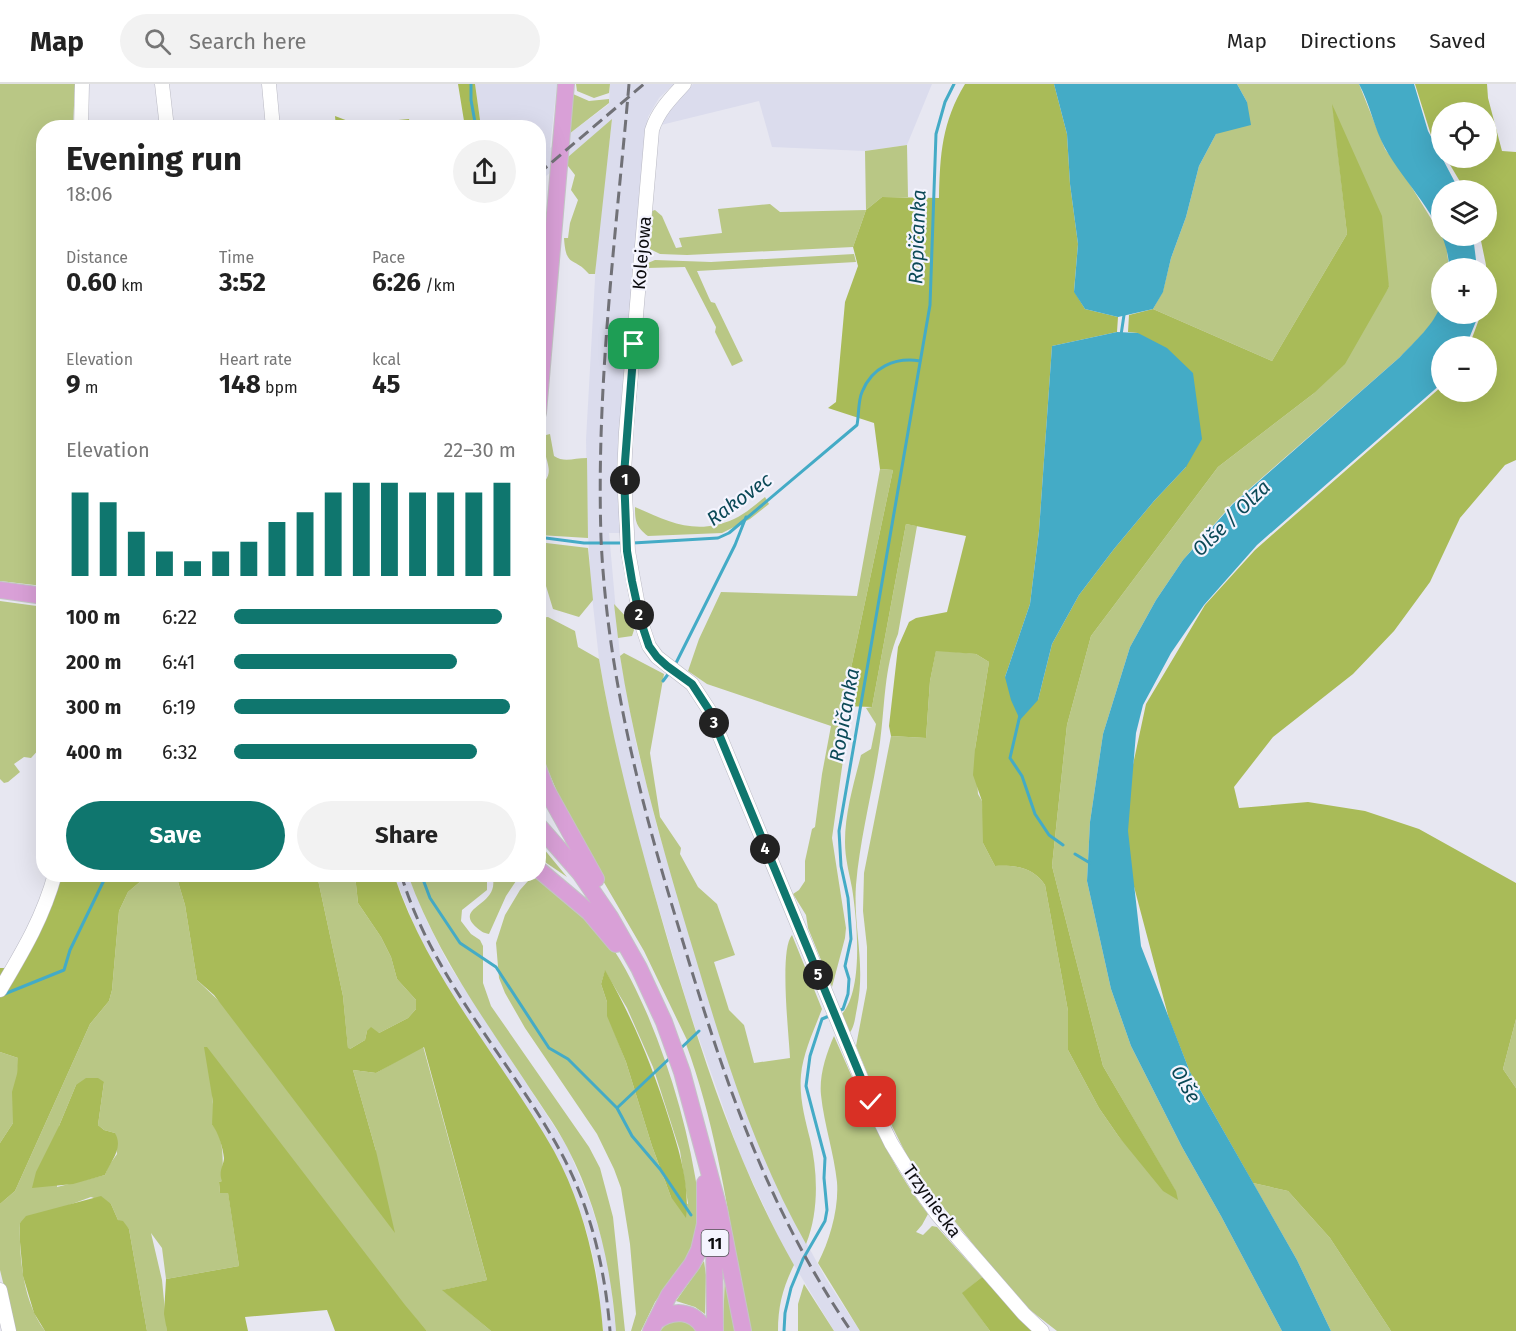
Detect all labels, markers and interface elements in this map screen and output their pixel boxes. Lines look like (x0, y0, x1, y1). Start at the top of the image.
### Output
search box (120, 14, 540, 68)
text: Map (30, 25, 84, 58)
icon: search (141, 25, 174, 58)
text: Search here (189, 28, 307, 55)
text: Map (1227, 28, 1267, 54)
text: Directions (1300, 28, 1396, 54)
text: Saved (1429, 28, 1486, 54)
map controls (1431, 102, 1497, 402)
button: locate (1431, 102, 1497, 168)
text: Evening run (66, 139, 242, 179)
button: share (453, 140, 516, 203)
button: layers (1431, 180, 1497, 246)
text: 18:06 (66, 182, 112, 206)
water label: Ropičanka (903, 189, 931, 285)
street label: Kolejowa (628, 215, 656, 291)
text: Distance (66, 248, 128, 267)
text: Time (219, 248, 254, 267)
text: Pace (372, 248, 405, 267)
button: + (1431, 258, 1497, 324)
text: 0.60 (66, 267, 117, 298)
text: 3:52 (219, 267, 266, 298)
text: 6:26 (372, 267, 421, 298)
text: km (117, 276, 143, 295)
text: /km (421, 276, 455, 295)
pin (608, 318, 659, 369)
icon: arrive (617, 327, 650, 360)
button: − (1431, 336, 1497, 402)
text: Elevation (66, 350, 133, 369)
text: Heart rate (219, 350, 292, 369)
text: kcal (372, 350, 401, 369)
text: 9 (66, 369, 81, 400)
text: 148 (219, 369, 261, 400)
text: 45 (372, 369, 400, 400)
text: m (81, 378, 99, 397)
text: bpm (261, 378, 298, 397)
text: Elevation (66, 438, 150, 462)
text: 22–30 m (443, 438, 516, 462)
pin: 1 (610, 465, 640, 495)
water label: Rakovec (702, 467, 777, 531)
text: 1 (621, 470, 629, 489)
water label: Olše / Olza (1187, 475, 1275, 561)
pin: 2 (624, 600, 654, 630)
text: 100 m (66, 605, 120, 629)
text: 6:22 (162, 605, 197, 629)
text: 2 (635, 605, 643, 624)
text: 200 m (66, 650, 121, 674)
text: 6:41 (162, 650, 196, 674)
water label: Ropičanka (824, 666, 864, 764)
text: 300 m (66, 695, 121, 719)
text: 6:19 (162, 695, 196, 719)
pin: 3 (699, 708, 729, 738)
text: 3 (710, 713, 718, 732)
text: 400 m (66, 740, 122, 764)
text: 6:32 (162, 740, 197, 764)
button: Save (66, 801, 285, 870)
button: Share (297, 801, 516, 870)
pin: 4 (750, 834, 780, 864)
text: 4 (760, 839, 770, 858)
pin: 5 (803, 960, 833, 990)
text: 5 (814, 965, 822, 984)
water label: Olše (1166, 1061, 1206, 1107)
pin (845, 1076, 896, 1127)
icon: check (854, 1085, 887, 1118)
street label: Trzyniecka (898, 1160, 966, 1242)
road number: 11 (702, 1230, 728, 1256)

